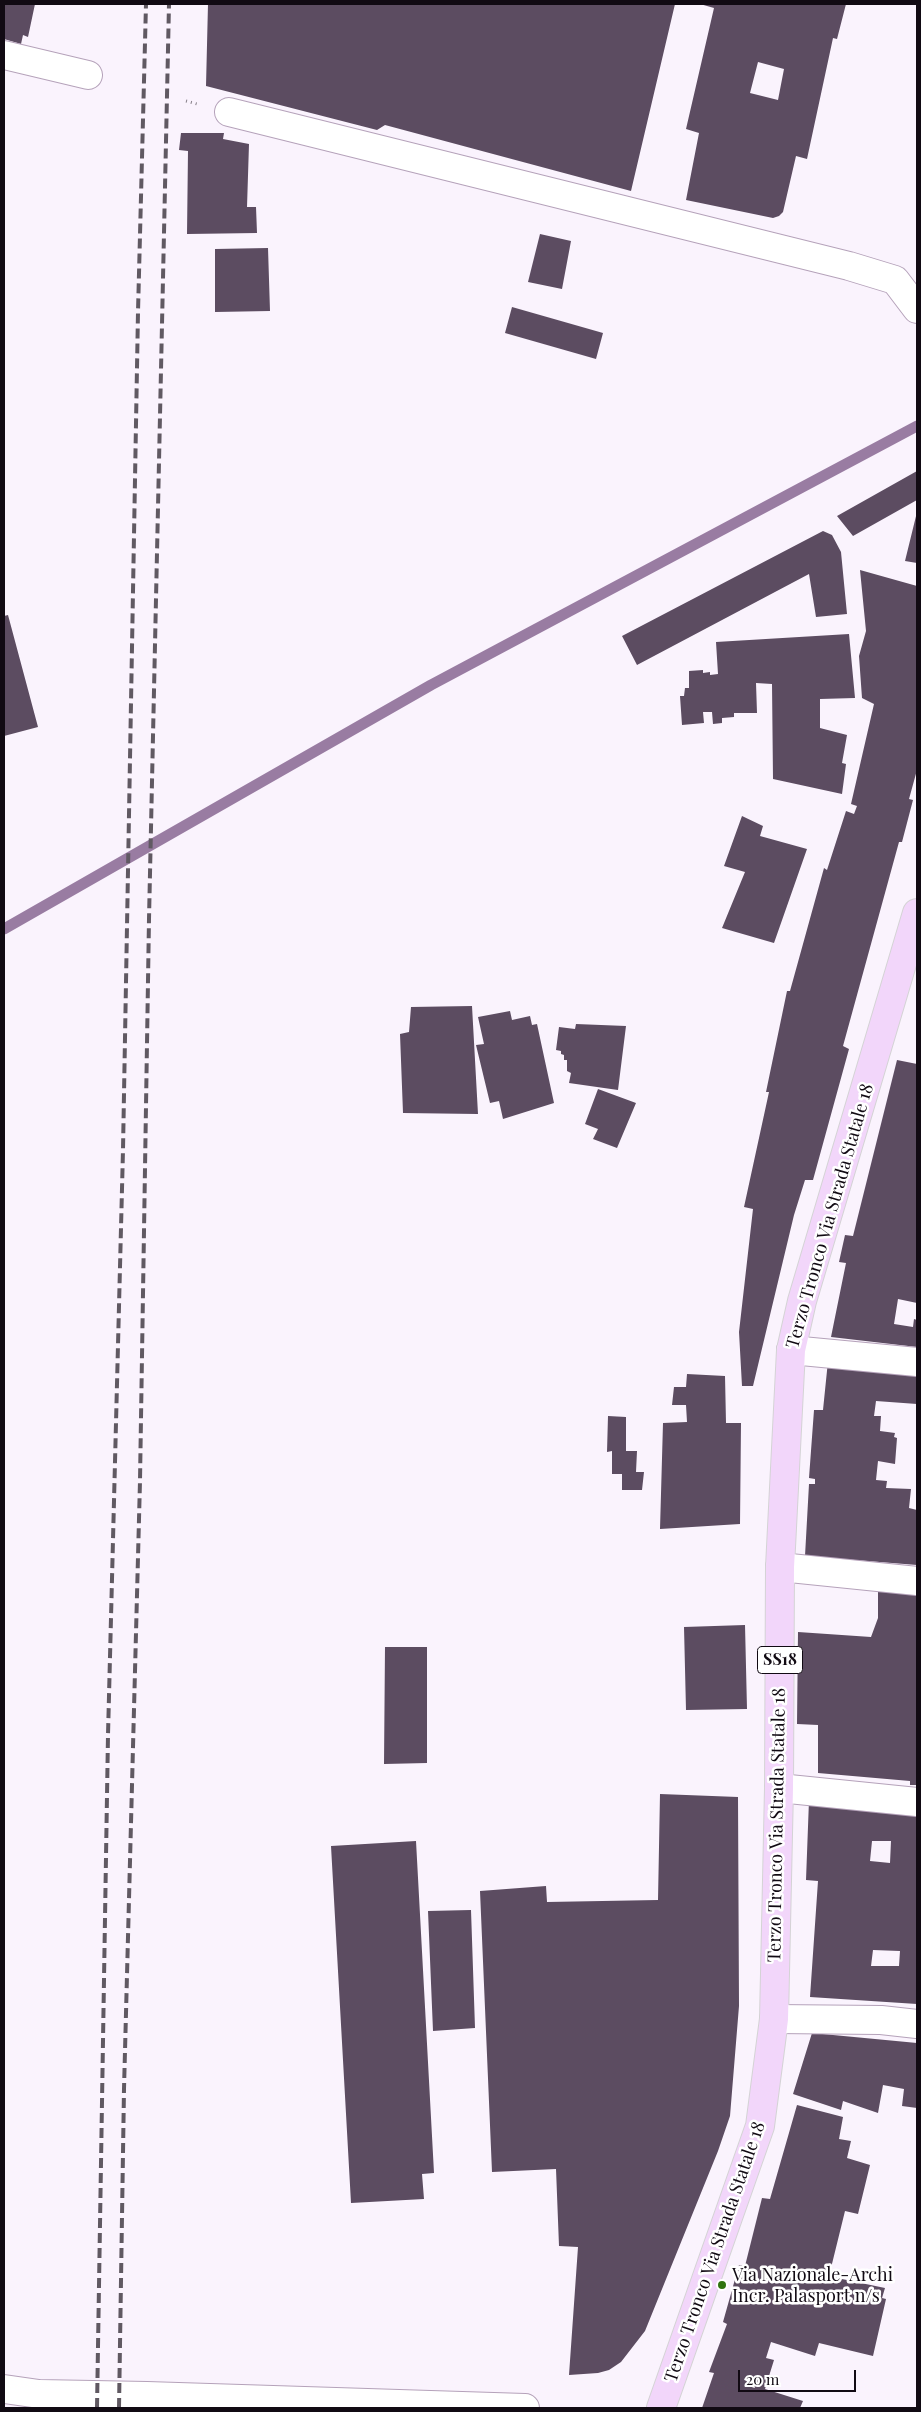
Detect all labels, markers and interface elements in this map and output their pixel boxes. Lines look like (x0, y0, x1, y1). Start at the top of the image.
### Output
street label: Terzo Tronco Via Strada Statale 18 (782, 1081, 878, 1351)
road number: SS18 (758, 1646, 802, 1674)
street label: Terzo Tronco Via Strada Statale 18 (764, 1688, 790, 1962)
street label: Terzo Tronco Via Strada Statale 18 (660, 2119, 770, 2385)
place label: Via Nazionale-Archi Incr. Palasport n/s (732, 2264, 893, 2306)
marker: Via Nazionale-Archi Incr. Palasport n/s (716, 2279, 728, 2291)
scale bar (741, 2360, 858, 2392)
text: 20 m (746, 2369, 779, 2389)

